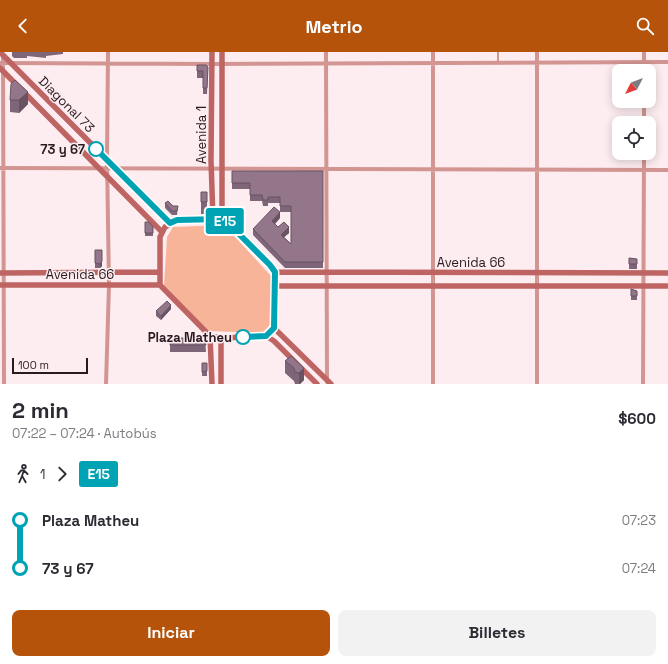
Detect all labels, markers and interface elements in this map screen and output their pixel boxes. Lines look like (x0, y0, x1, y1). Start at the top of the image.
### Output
icon: back (12, 15, 34, 37)
text: Metrio (305, 15, 363, 38)
icon: search (634, 15, 656, 37)
north arrow (612, 64, 656, 108)
map controls (612, 64, 656, 160)
street label: Diagonal 73 (35, 73, 98, 136)
street label: Avenida 1 (193, 106, 210, 164)
button: locate (612, 116, 656, 160)
place label: 73 y 67 (40, 141, 85, 158)
marker: 73 y 67 (88, 141, 104, 157)
line badge: E15 (202, 208, 248, 234)
text: E15 (214, 212, 236, 230)
street label: Avenida 66 (437, 254, 505, 271)
street label: Avenida 66 (46, 266, 114, 283)
place label: Plaza Matheu (148, 329, 232, 346)
marker: Plaza Matheu (235, 329, 251, 345)
scale bar (12, 356, 88, 375)
text: 100 m (18, 358, 49, 372)
text: 2 min (12, 396, 69, 424)
text: $600 (618, 409, 656, 428)
text: 07:22 – 07:24 · Autobús (12, 425, 157, 442)
icon: walk (12, 463, 34, 485)
icon: forward (51, 463, 73, 485)
text: E15 (87, 465, 110, 483)
text: 1 (40, 466, 45, 483)
text: Plaza Matheu (42, 511, 139, 530)
text: 07:23 (622, 512, 656, 529)
text: 73 y 67 (42, 559, 94, 578)
text: 07:24 (622, 560, 656, 577)
button: Iniciar (12, 610, 330, 656)
button: Billetes (338, 610, 656, 656)

